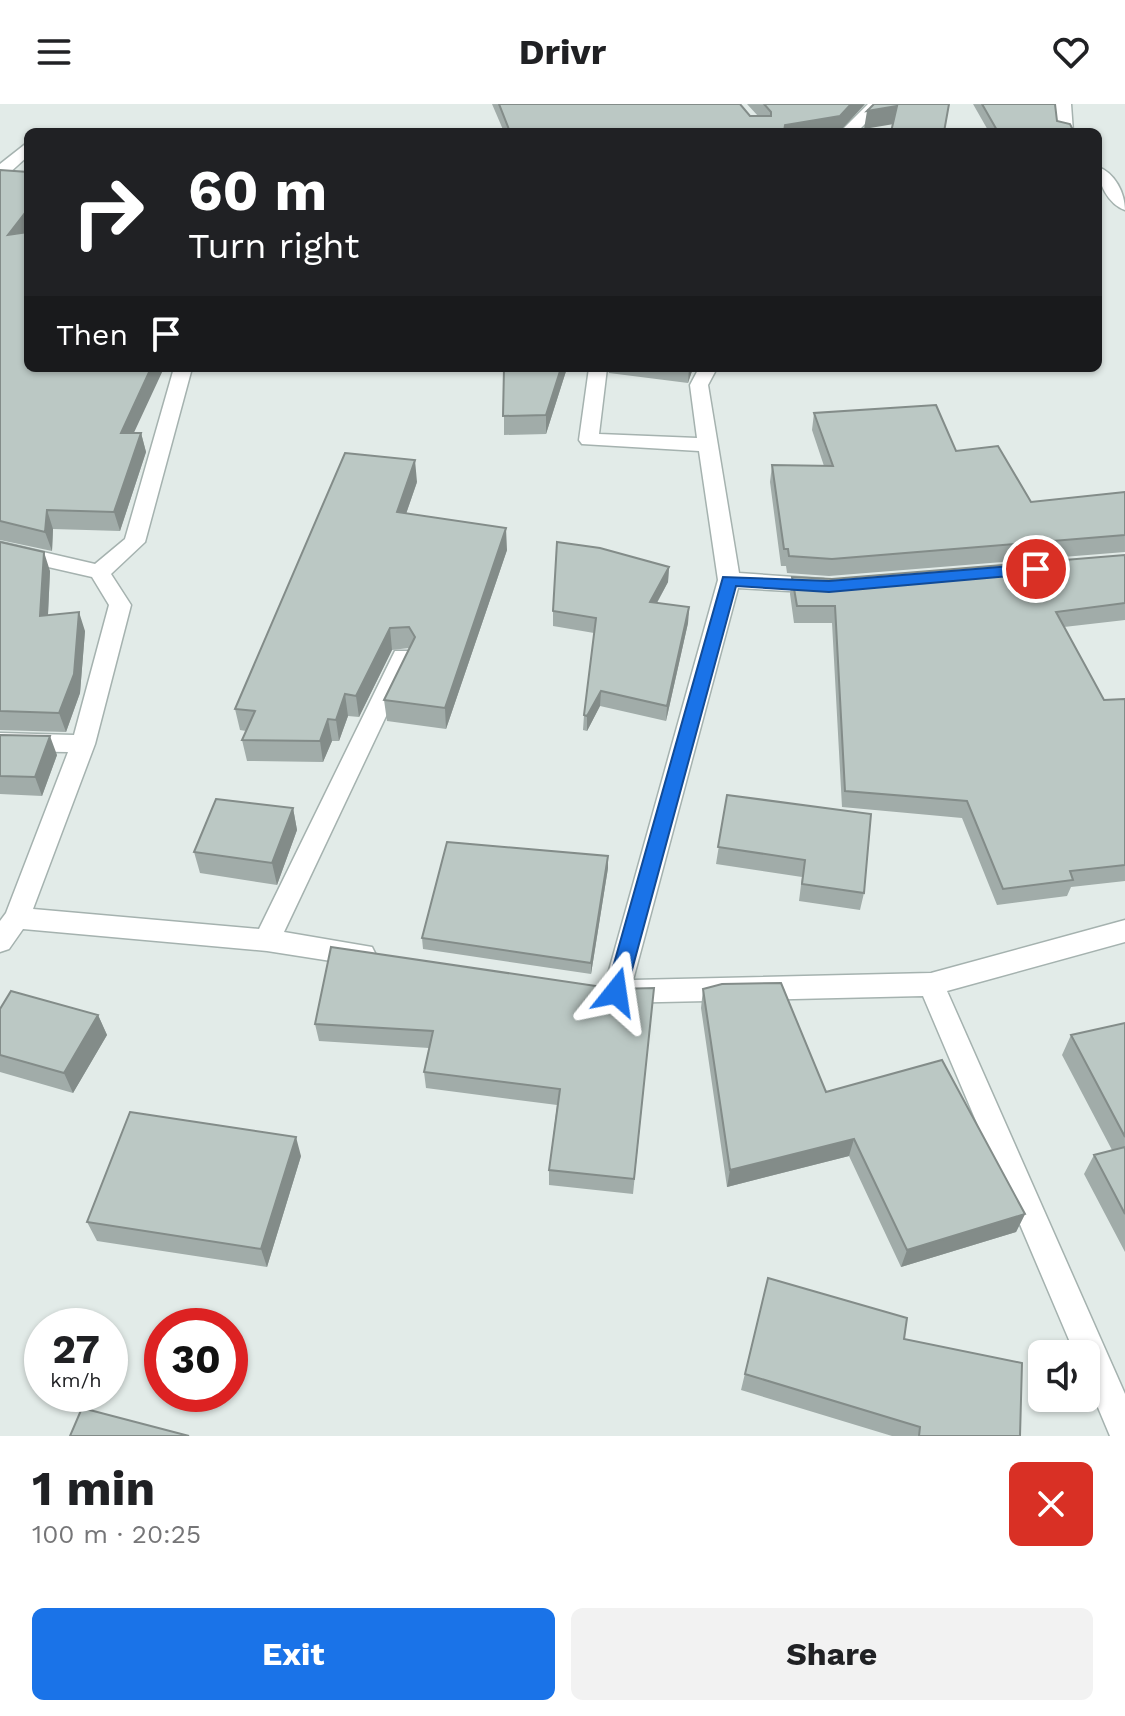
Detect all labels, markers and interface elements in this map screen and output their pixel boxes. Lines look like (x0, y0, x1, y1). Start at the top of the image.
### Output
icon: menu (32, 30, 76, 74)
icon: heart (1049, 30, 1093, 74)
text: Drivr (519, 31, 606, 73)
text: 60 m (188, 158, 327, 224)
icon: right (56, 160, 160, 264)
text: Turn right (188, 225, 359, 267)
icon: arrive (144, 312, 188, 356)
text: Then (56, 317, 128, 352)
pin (1002, 535, 1070, 603)
icon: arrive (1014, 547, 1058, 591)
position arrow (574, 950, 658, 1034)
speed limit sign: 30 (144, 1308, 248, 1412)
text: 27 (52, 1326, 100, 1373)
map controls (1028, 1340, 1100, 1412)
button: sound (1028, 1340, 1100, 1412)
text: km/h (50, 1368, 102, 1392)
text: 1 min (32, 1460, 155, 1517)
button: close (1009, 1462, 1093, 1546)
text: 100 m · 20:25 (32, 1519, 201, 1549)
button: Exit (32, 1608, 555, 1700)
button: Share (571, 1608, 1093, 1700)

